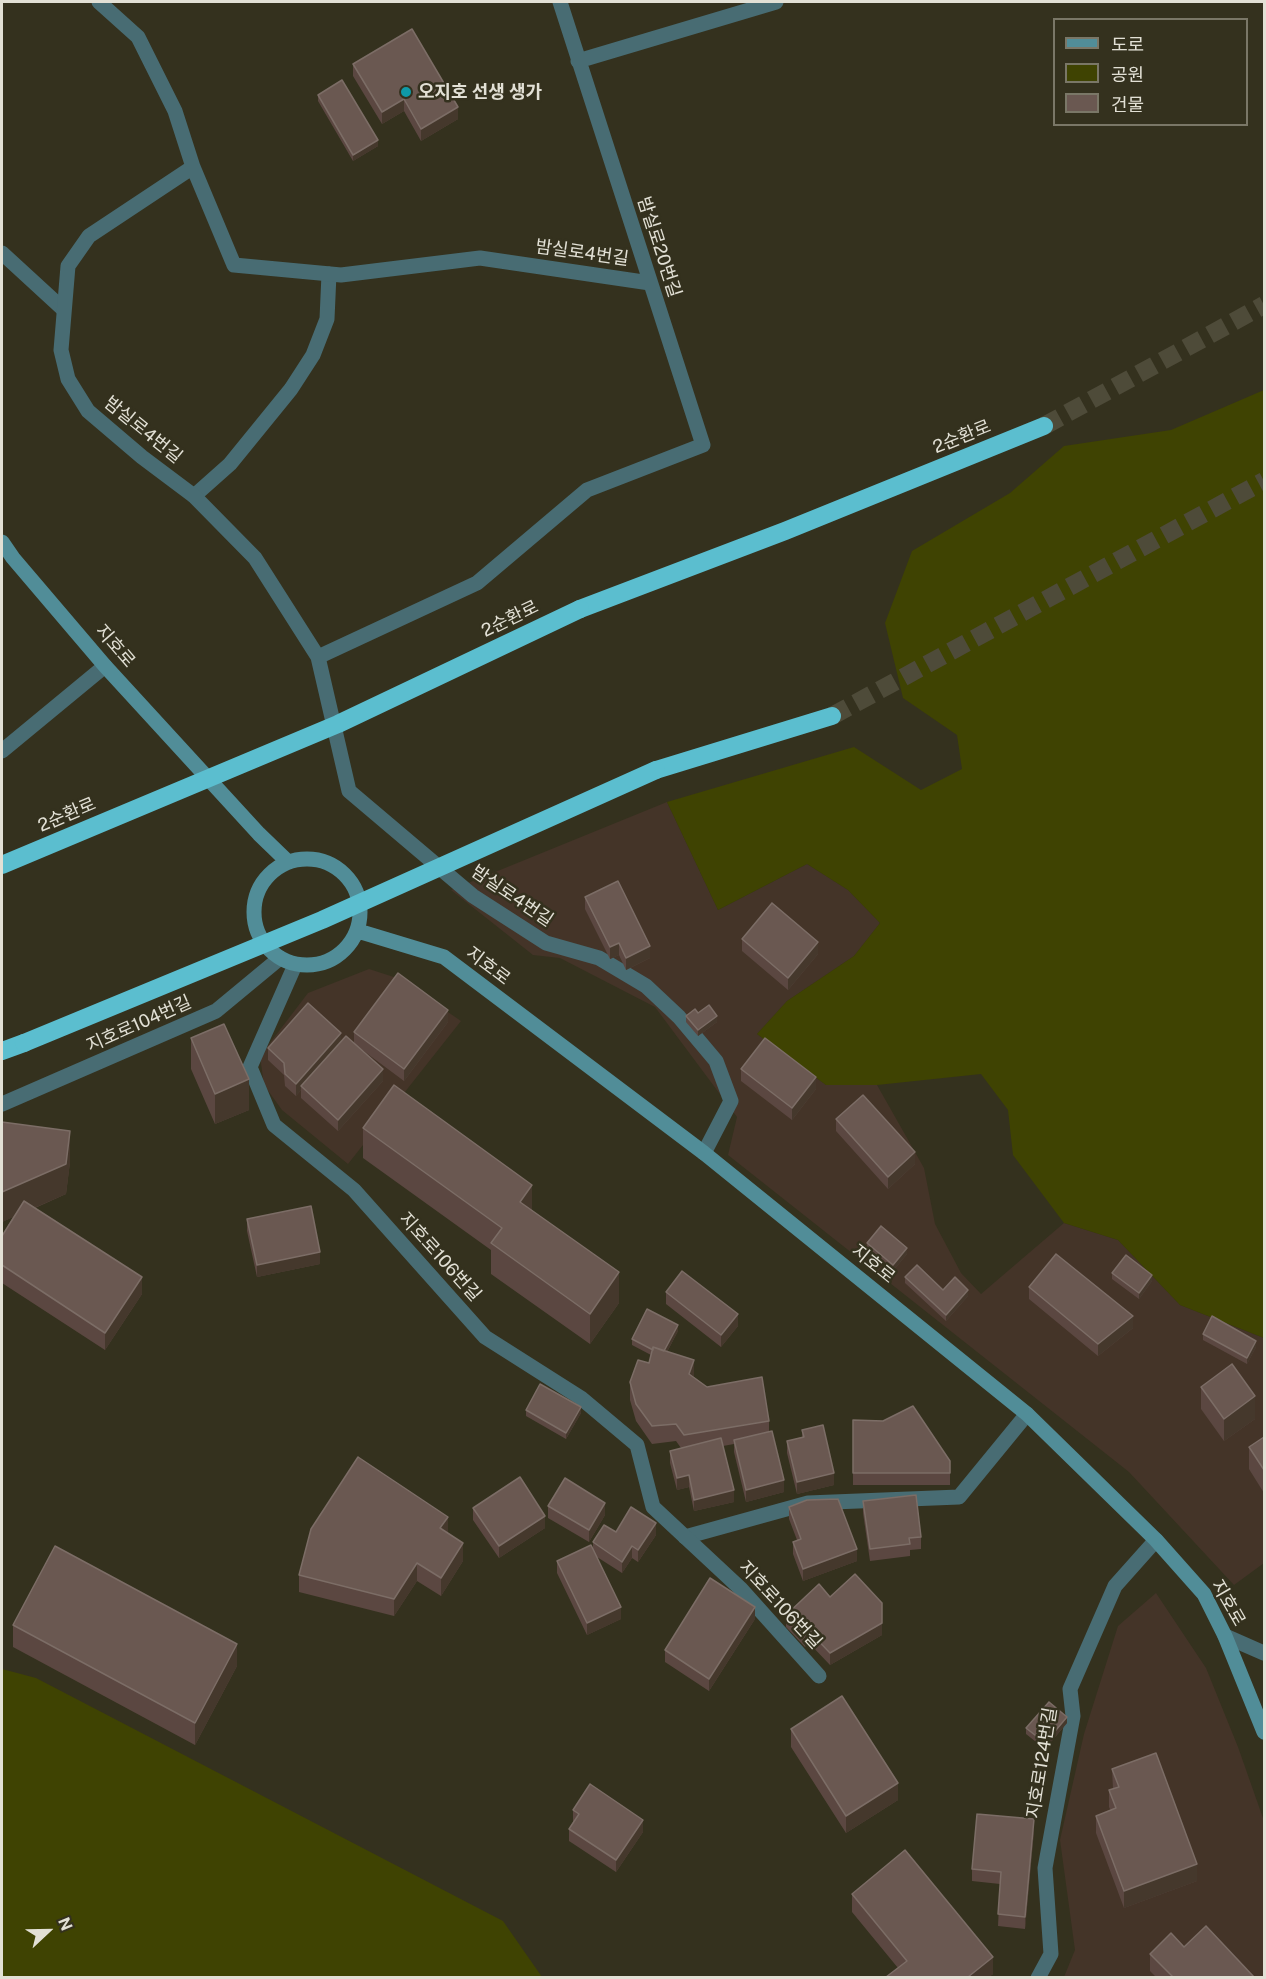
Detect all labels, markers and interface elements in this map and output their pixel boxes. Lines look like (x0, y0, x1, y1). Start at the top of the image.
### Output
legend (1053, 18, 1248, 126)
text: 도로 (1111, 34, 1144, 55)
text: 공원 (1111, 64, 1144, 85)
place label: 오지호 선생 생가 (418, 81, 542, 103)
marker: 오지호 선생 생가 (399, 85, 413, 99)
text: 건물 (1111, 94, 1144, 115)
street label: 밤실로20번길 (633, 194, 685, 300)
street label: 밤실로4번길 (534, 236, 630, 270)
street label: 밤실로4번길 (100, 392, 186, 468)
street label: 2순환로 (930, 416, 994, 458)
street label: 2순환로 (478, 596, 542, 642)
street label: 지호로 (91, 620, 139, 672)
street label: 2순환로 (35, 793, 99, 837)
street label: 밤실로4번길 (467, 861, 557, 931)
street label: 지호로 (462, 942, 514, 990)
street label: 지호로104번길 (83, 991, 195, 1057)
street label: 지호로106번길 (394, 1208, 486, 1306)
street label: 지호로 (847, 1240, 899, 1288)
street label: 지호로106번길 (734, 1557, 826, 1653)
street label: 지호로 (1206, 1576, 1250, 1630)
street label: 지호로124번길 (1023, 1706, 1061, 1820)
north arrow (18, 1901, 78, 1961)
text: N (54, 1915, 76, 1933)

